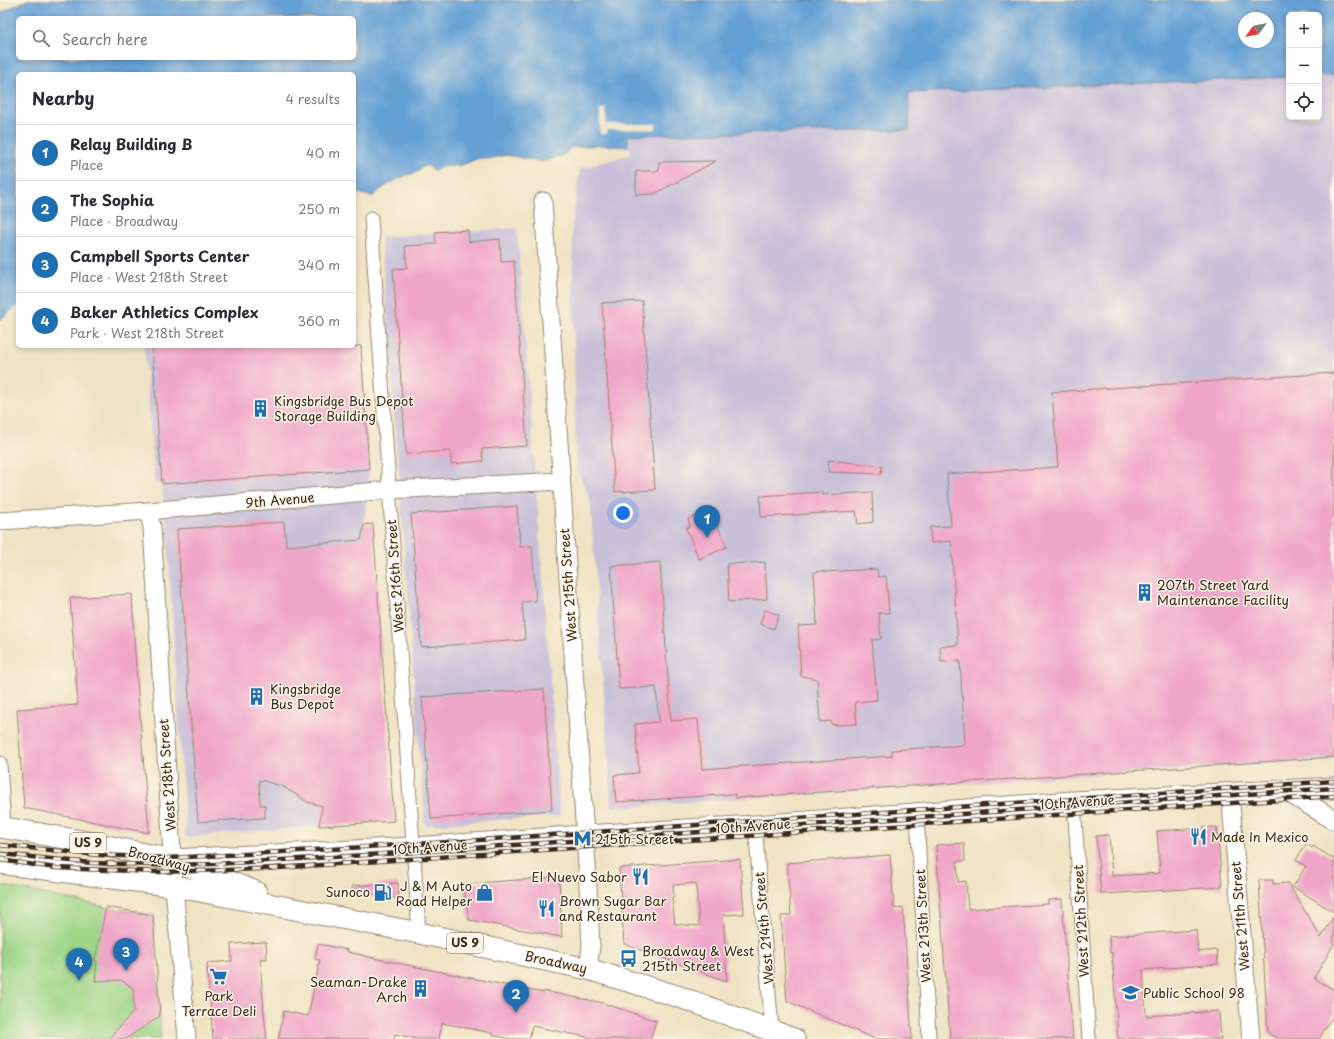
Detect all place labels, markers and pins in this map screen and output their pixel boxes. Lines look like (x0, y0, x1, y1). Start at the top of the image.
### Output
place label: Kingsbridge Bus Depot Storage Building (274, 391, 413, 425)
building icon: Kingsbridge Bus Depot Storage Building (251, 398, 271, 418)
pin: 1 (694, 505, 720, 538)
place label: 207th Street Yard Maintenance Facility (1157, 575, 1289, 609)
building icon: 207th Street Yard Maintenance Facility (1134, 582, 1154, 602)
place label: Kingsbridge Bus Depot (270, 679, 341, 713)
building icon: Kingsbridge Bus Depot (247, 686, 267, 706)
restaurant icon: Made In Mexico (1188, 827, 1208, 847)
place label: Made In Mexico (1211, 827, 1309, 846)
metro station icon: 215th Street (572, 829, 592, 849)
place label: 215th Street (595, 829, 674, 848)
place label: El Nuevo Sabor (532, 867, 628, 886)
restaurant icon: El Nuevo Sabor (630, 867, 650, 887)
place label: J & M Auto Road Helper (396, 876, 472, 910)
place label: Sunoco (325, 882, 370, 901)
fuel station icon: Sunoco (373, 882, 393, 902)
shop icon: J & M Auto Road Helper (475, 883, 495, 903)
place label: Brown Sugar Bar and Restaurant (559, 891, 667, 925)
restaurant icon: Brown Sugar Bar and Restaurant (536, 898, 556, 918)
pin: 3 (113, 938, 139, 971)
place label: Broadway & West 215th Street (642, 941, 754, 975)
pin: 4 (66, 948, 92, 981)
bus stop icon: Broadway & West 215th Street (619, 948, 639, 968)
supermarket icon: Park Terrace Deli (209, 967, 229, 987)
place label: Seaman-Drake Arch (310, 972, 407, 1006)
building icon: Seaman-Drake Arch (410, 979, 430, 999)
pin: 2 (503, 980, 529, 1013)
school or university icon: Public School 98 (1120, 983, 1140, 1003)
place label: Public School 98 (1143, 983, 1245, 1002)
place label: Park Terrace Deli (182, 986, 256, 1020)

